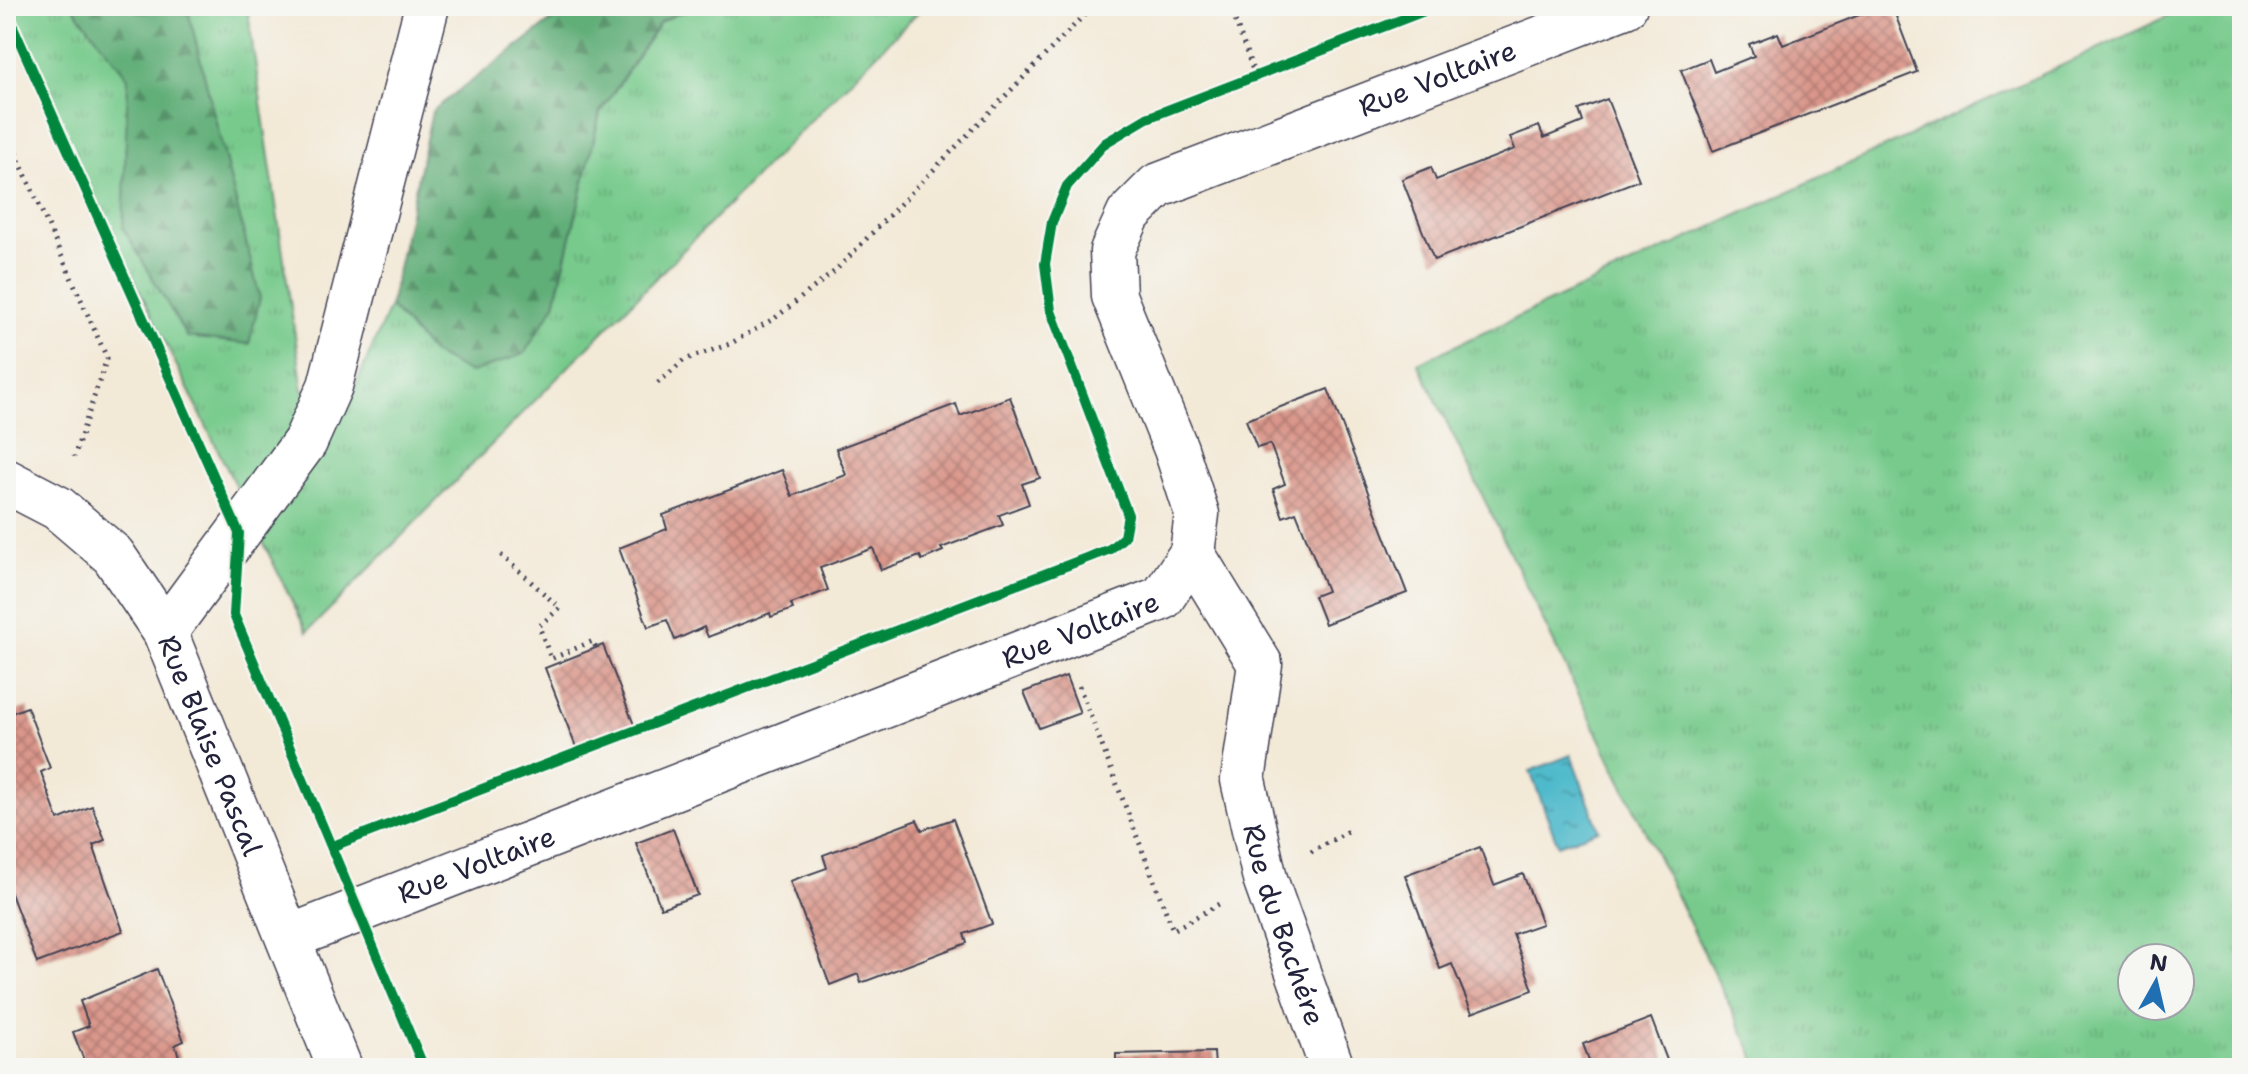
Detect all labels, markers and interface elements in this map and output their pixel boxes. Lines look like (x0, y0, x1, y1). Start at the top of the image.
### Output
street label: Rue Voltaire (1353, 31, 1521, 126)
street label: Rue Voltaire (996, 582, 1165, 677)
street label: Rue Blaise Pascal (149, 630, 272, 862)
street label: Rue Voltaire (392, 817, 561, 912)
street label: Rue du Bachére (1234, 820, 1334, 1031)
north arrow (2116, 942, 2196, 1022)
text: N (2148, 947, 2169, 978)

